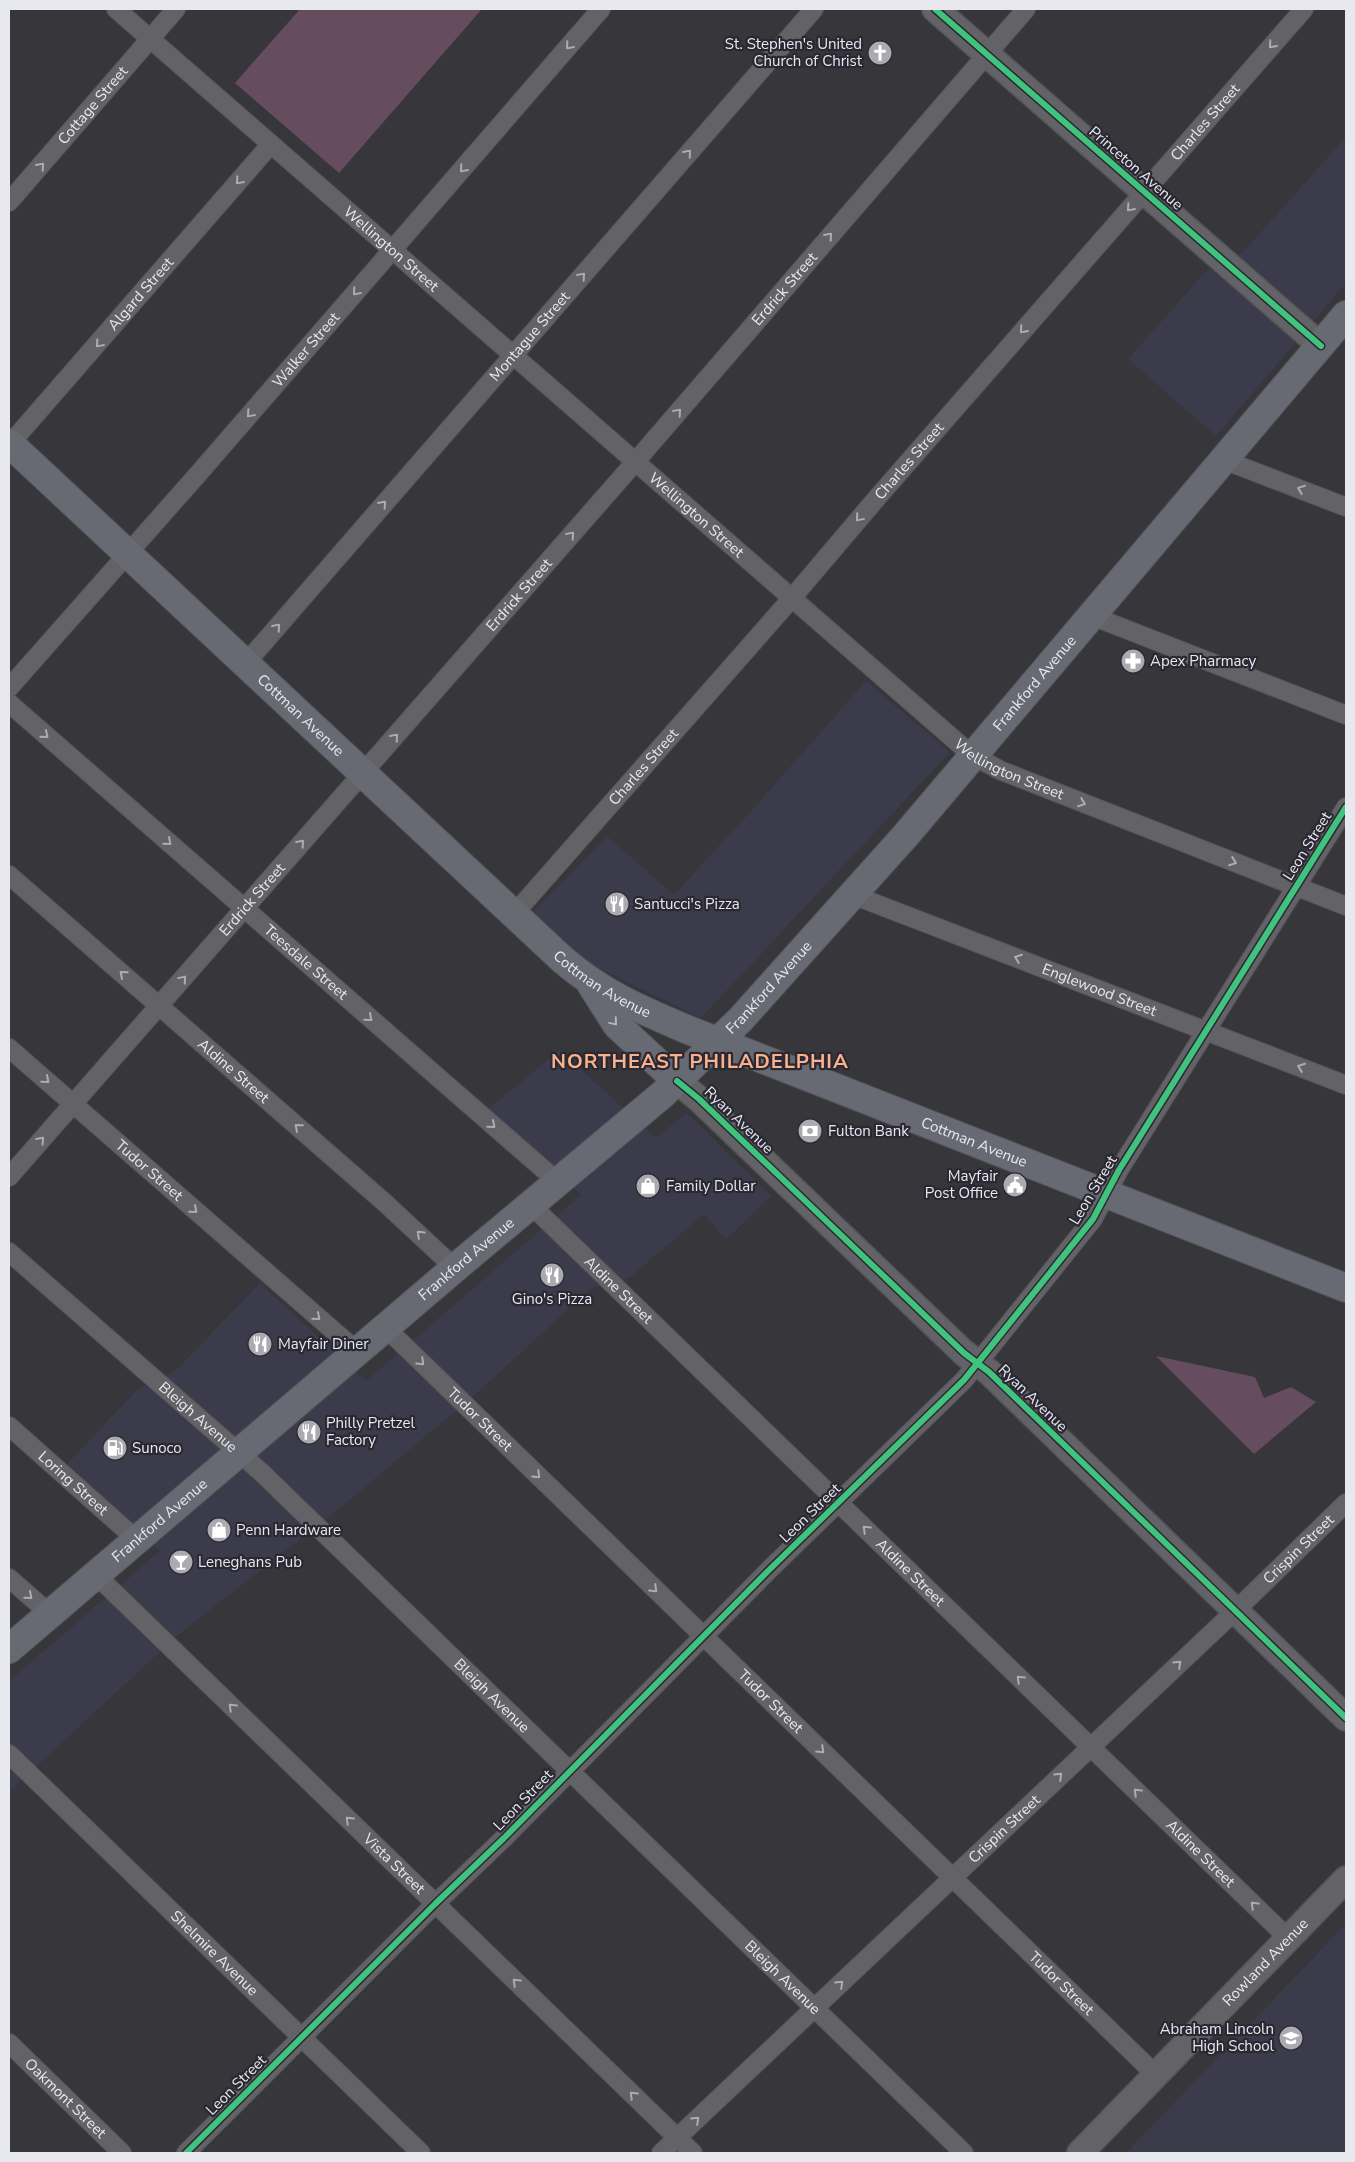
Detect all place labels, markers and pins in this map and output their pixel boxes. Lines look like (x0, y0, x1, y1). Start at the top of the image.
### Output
place label: St. Stephen's United Church of Christ (725, 34, 863, 71)
church icon: St. Stephen's United Church of Christ (867, 40, 893, 66)
pharmacy icon: Apex Pharmacy (1120, 648, 1146, 674)
place label: Apex Pharmacy (1150, 651, 1256, 671)
restaurant icon: Santucci's Pizza (604, 891, 630, 917)
place label: Santucci's Pizza (634, 894, 740, 914)
bank icon: Fulton Bank (797, 1118, 823, 1144)
place label: Fulton Bank (828, 1121, 909, 1141)
place label: Mayfair Post Office (925, 1166, 999, 1203)
public building icon: Mayfair Post Office (1002, 1172, 1028, 1198)
shop icon: Family Dollar (635, 1173, 661, 1199)
place label: Family Dollar (666, 1176, 756, 1196)
restaurant icon: Gino's Pizza (539, 1262, 565, 1288)
place label: Gino's Pizza (512, 1289, 592, 1309)
restaurant icon: Mayfair Diner (247, 1331, 273, 1357)
place label: Mayfair Diner (278, 1334, 369, 1354)
place label: Philly Pretzel Factory (326, 1413, 415, 1450)
restaurant icon: Philly Pretzel Factory (296, 1419, 322, 1445)
fuel station icon: Sunoco (102, 1435, 128, 1461)
place label: Sunoco (132, 1438, 182, 1458)
shop icon: Penn Hardware (206, 1517, 232, 1543)
place label: Penn Hardware (236, 1520, 341, 1540)
bar icon: Leneghans Pub (168, 1549, 194, 1575)
place label: Leneghans Pub (198, 1552, 302, 1572)
place label: Abraham Lincoln High School (1160, 2019, 1275, 2056)
school or university icon: Abraham Lincoln High School (1278, 2025, 1304, 2051)

